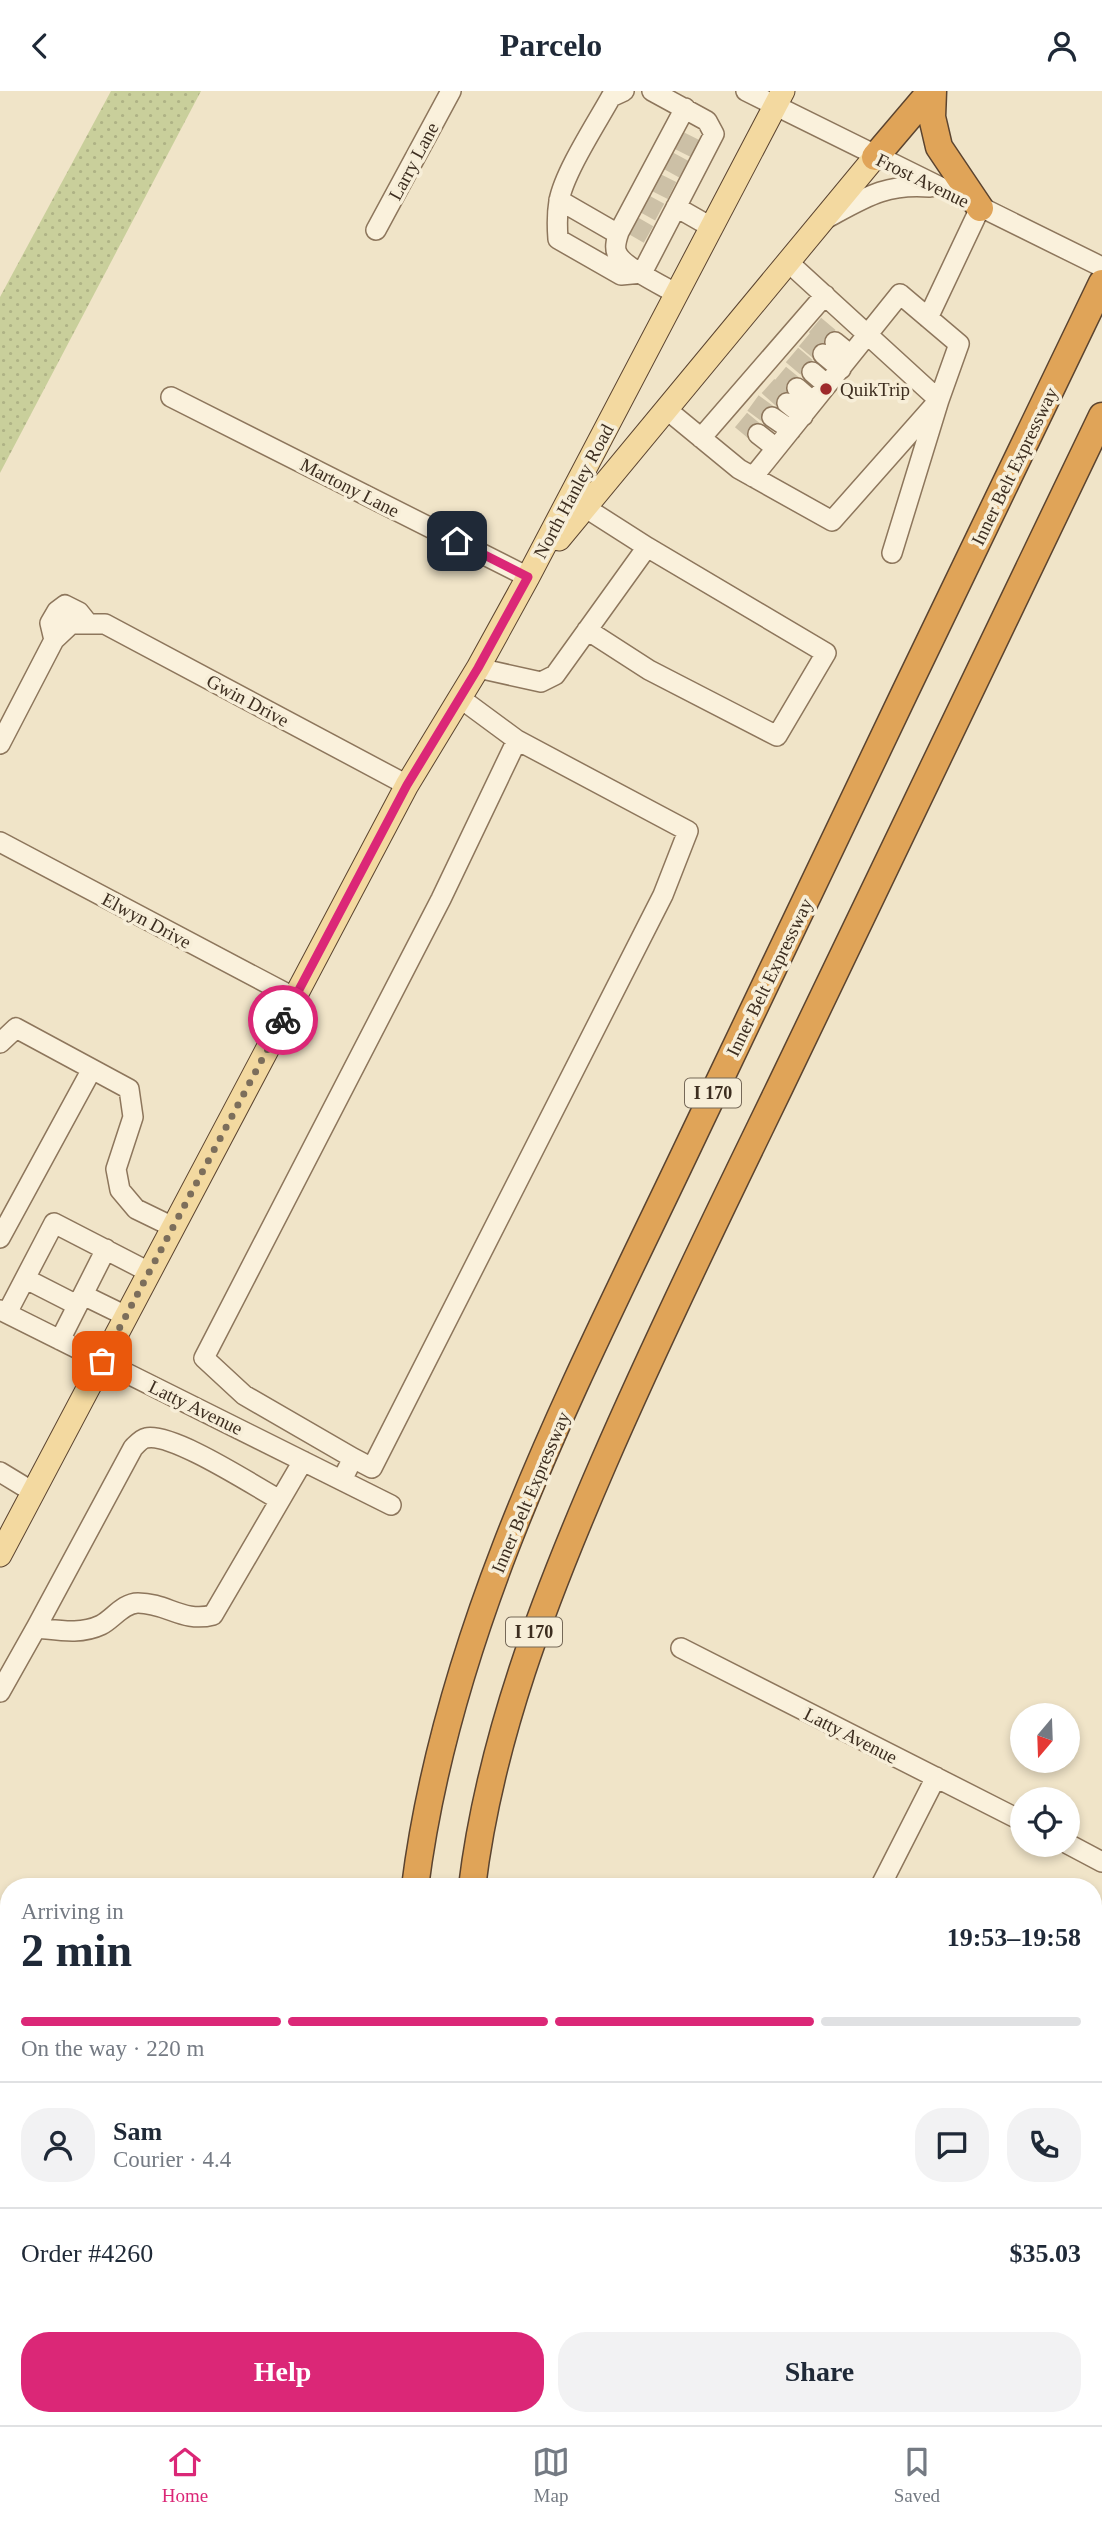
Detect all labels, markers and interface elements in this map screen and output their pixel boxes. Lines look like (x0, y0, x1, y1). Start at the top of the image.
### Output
icon: back (21, 27, 59, 65)
text: Parcelo (500, 27, 602, 63)
icon: person (1043, 27, 1081, 65)
street label: Larry Lane (384, 119, 443, 204)
street label: Frost Avenue (873, 149, 973, 212)
place label: QuikTrip (840, 379, 910, 400)
marker: QuikTrip (818, 381, 834, 397)
street label: Inner Belt Expressway (967, 383, 1062, 549)
street label: North Hanley Road (529, 420, 618, 562)
street label: Martony Lane (297, 454, 403, 521)
pin (427, 511, 487, 571)
icon: home (438, 522, 476, 560)
street label: Gwin Drive (203, 670, 293, 731)
street label: Elwyn Drive (99, 888, 195, 953)
street label: Inner Belt Expressway (722, 894, 817, 1060)
courier (248, 985, 318, 1055)
icon: bike (264, 1001, 302, 1039)
road number: I 170 (685, 1078, 741, 1107)
pin (72, 1331, 132, 1391)
icon: bag (83, 1342, 121, 1380)
street label: Latty Avenue (146, 1376, 246, 1439)
street label: Inner Belt Expressway (487, 1408, 574, 1576)
road number: I 170 (506, 1617, 562, 1647)
street label: Latty Avenue (801, 1703, 901, 1768)
north arrow (1010, 1703, 1080, 1773)
map controls (1010, 1703, 1080, 1857)
button: locate (1010, 1787, 1080, 1857)
text: Arriving in (21, 1899, 124, 1924)
text: 19:53–19:58 (947, 1923, 1081, 1952)
text: 2 min (21, 1925, 132, 1976)
text: On the way · 220 m (21, 2036, 204, 2061)
button: person (21, 2108, 95, 2182)
button: chat (915, 2108, 989, 2182)
button: phone (1007, 2108, 1081, 2182)
text: Sam (113, 2117, 162, 2146)
text: Courier · 4.4 (113, 2147, 231, 2172)
text: Order #4260 (21, 2239, 153, 2268)
text: $35.03 (1010, 2239, 1081, 2268)
button: Help (21, 2332, 544, 2412)
button: Share (558, 2332, 1081, 2412)
tab: Home (162, 2443, 208, 2507)
tab: Map (532, 2443, 570, 2507)
tab: Saved (894, 2443, 940, 2507)

